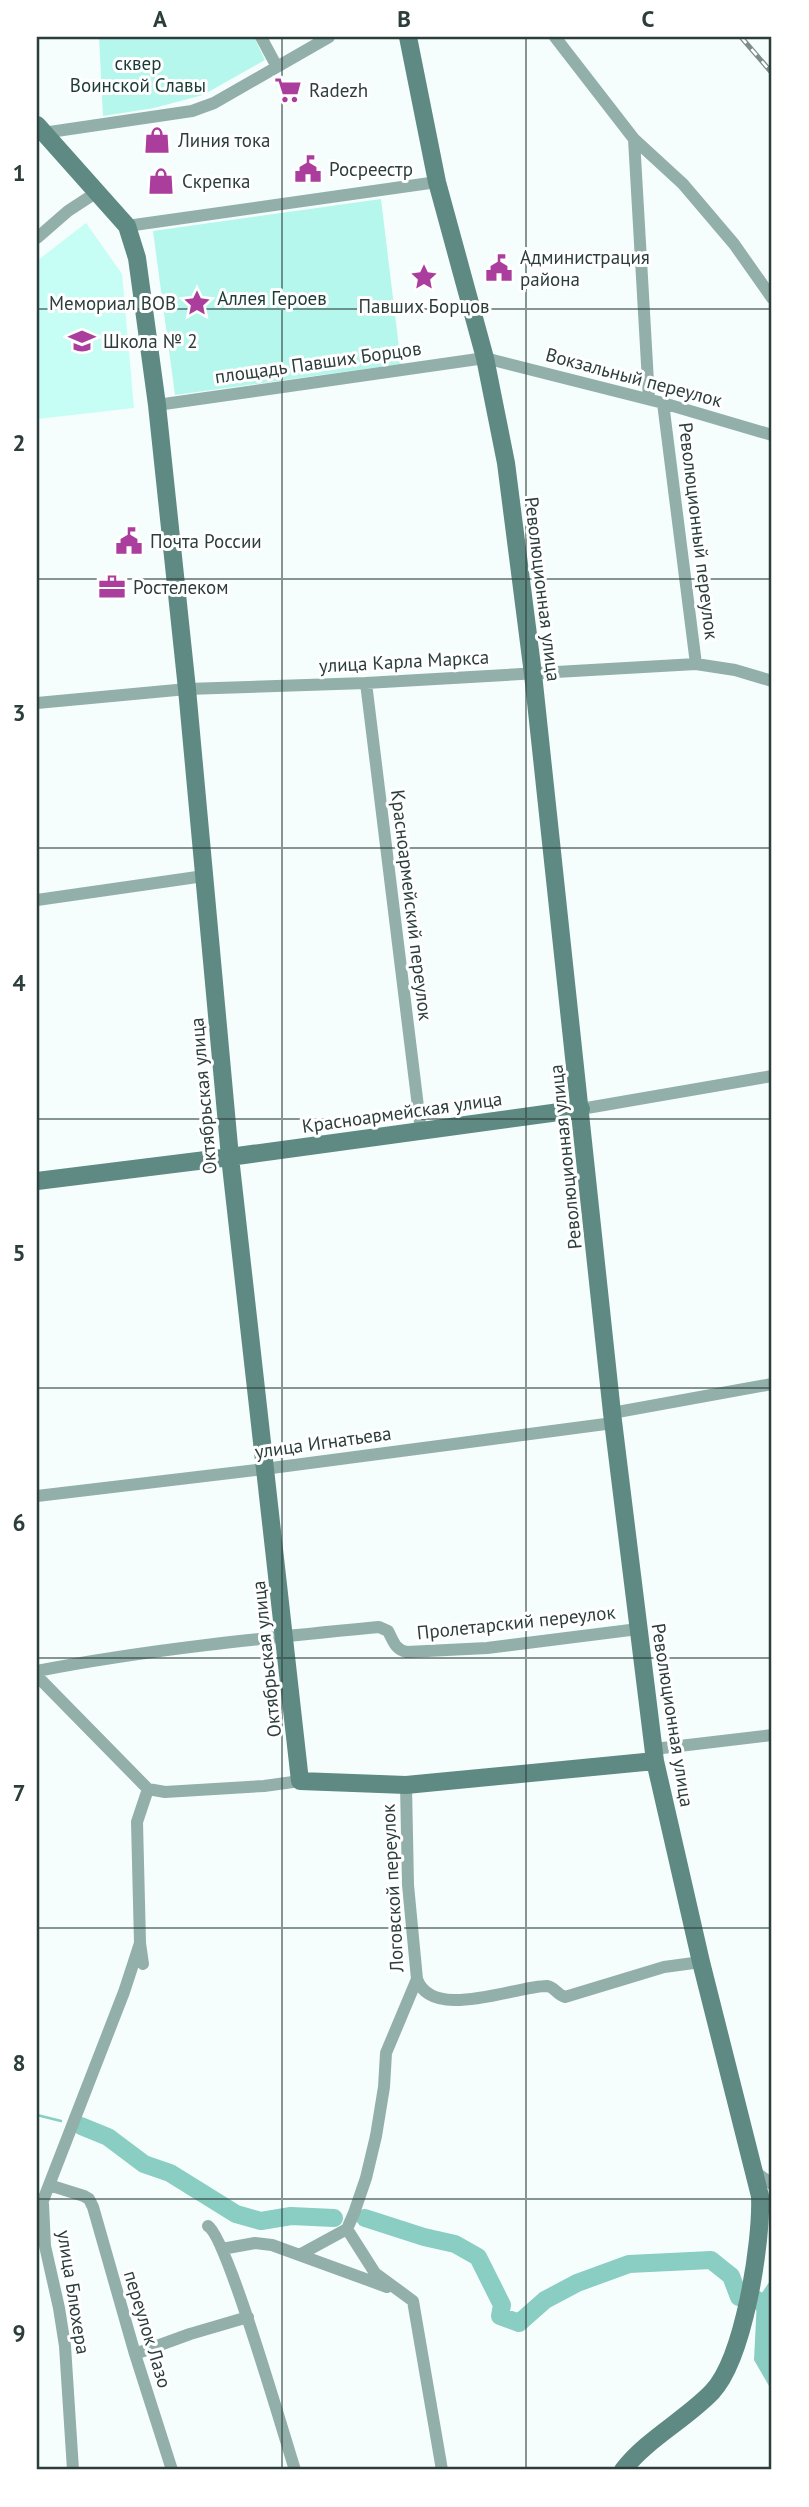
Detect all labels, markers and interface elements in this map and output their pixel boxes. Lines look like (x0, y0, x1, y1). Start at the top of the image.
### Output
text: A (153, 4, 167, 33)
text: B (397, 4, 411, 33)
text: C (642, 4, 655, 33)
park label: сквер Воинской Славы (70, 51, 206, 97)
supermarket icon: Radezh (273, 75, 303, 105)
place label: Radezh (309, 78, 368, 102)
shop icon: Линия тока (142, 125, 172, 155)
place label: Линия тока (177, 128, 270, 152)
public building icon: Росреестр (293, 154, 323, 184)
place label: Росреестр (329, 157, 413, 181)
text: 1 (12, 158, 26, 187)
shop icon: Скрепка (146, 166, 176, 196)
place label: Скрепка (182, 169, 251, 193)
place label: Администрация района (520, 245, 650, 291)
public building icon: Администрация района (484, 253, 514, 283)
place icon: Павших Борцов (409, 262, 439, 292)
park label: Аллея Героев (217, 286, 327, 310)
place icon: Мемориал ВОВ (182, 288, 212, 318)
place label: Мемориал ВОВ (49, 291, 176, 315)
place label: Павших Борцов (358, 294, 490, 318)
school or university icon: Школа № 2 (67, 326, 97, 356)
place label: Школа № 2 (103, 329, 198, 353)
street label: площадь Павших Борцов (213, 336, 423, 388)
street label: Вокзальный переулок (543, 342, 725, 412)
street label: Революционный переулок (674, 421, 724, 641)
text: 2 (12, 428, 26, 457)
street label: Революционная улица (520, 495, 566, 683)
public building icon: Почта России (114, 526, 144, 556)
place label: Почта России (150, 529, 262, 553)
office icon: Ростелеком (97, 572, 127, 602)
place label: Ростелеком (133, 575, 228, 599)
street label: улица Карла Маркса (318, 645, 490, 677)
text: 3 (12, 698, 26, 727)
street label: Красноармейский переулок (386, 788, 438, 1022)
text: 4 (12, 968, 26, 997)
street label: Октябрьская улица (184, 1017, 222, 1175)
street label: Революционная улица (543, 1063, 587, 1251)
street label: Красноармейская улица (300, 1086, 504, 1138)
text: 5 (12, 1238, 26, 1267)
street label: улица Игнатьева (253, 1421, 393, 1463)
text: 6 (12, 1508, 26, 1537)
street label: Октябрьская улица (246, 1580, 286, 1738)
street label: Пролетарский переулок (415, 1600, 617, 1644)
street label: Революционная улица (647, 1621, 699, 1809)
text: 7 (12, 1778, 26, 1807)
street label: Логовской переулок (376, 1803, 408, 1974)
text: 8 (12, 2048, 26, 2077)
street label: улица Блюхера (52, 2228, 96, 2356)
street label: переулок Лазо (119, 2267, 177, 2391)
text: 9 (12, 2318, 26, 2347)

